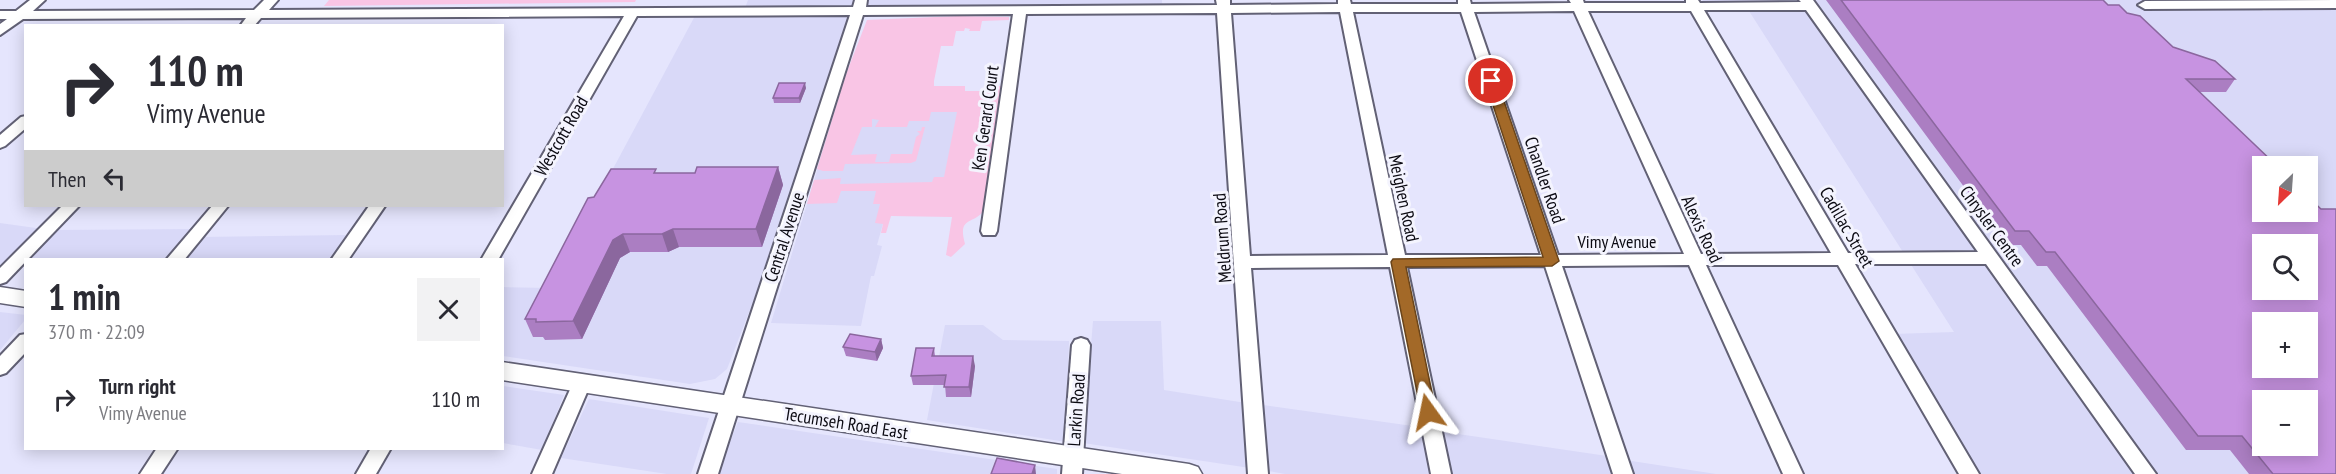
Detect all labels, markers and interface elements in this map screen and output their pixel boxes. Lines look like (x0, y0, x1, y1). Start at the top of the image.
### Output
text: 110 m (147, 43, 244, 98)
icon: right (48, 48, 126, 126)
pin (1465, 55, 1516, 106)
street label: Ken Gerard Court (966, 64, 1004, 172)
icon: arrive (1474, 64, 1507, 97)
street label: Westcott Road (529, 92, 593, 180)
text: Vimy Avenue (147, 96, 266, 130)
street label: Chandler Road (1519, 134, 1571, 226)
street label: Meighen Road (1384, 152, 1424, 244)
north arrow (2252, 156, 2318, 222)
map controls (2252, 156, 2318, 456)
icon: left (98, 162, 131, 195)
text: Then (48, 165, 86, 193)
street label: Chrysler Centre (1955, 181, 2029, 271)
street label: Cadillac Street (1815, 182, 1879, 272)
street label: Central Avenue (759, 189, 809, 285)
street label: Meldrum Road (1207, 192, 1237, 284)
street label: Alexis Road (1676, 192, 1728, 266)
street label: Vimy Avenue (1576, 230, 1657, 253)
button: search (2252, 234, 2318, 300)
text: 1 min (48, 273, 121, 320)
button: close (417, 278, 480, 341)
button: + (2252, 312, 2318, 378)
text: 370 m · 22:09 (48, 319, 145, 345)
text: Turn right (99, 372, 176, 400)
street label: Larkin Road (1062, 373, 1090, 447)
position arrow (1396, 380, 1460, 444)
icon: right (48, 383, 81, 416)
text: 110 m (431, 385, 480, 413)
button: − (2252, 390, 2318, 456)
text: Vimy Avenue (99, 400, 187, 426)
street label: Tecumseh Road East (782, 402, 910, 444)

